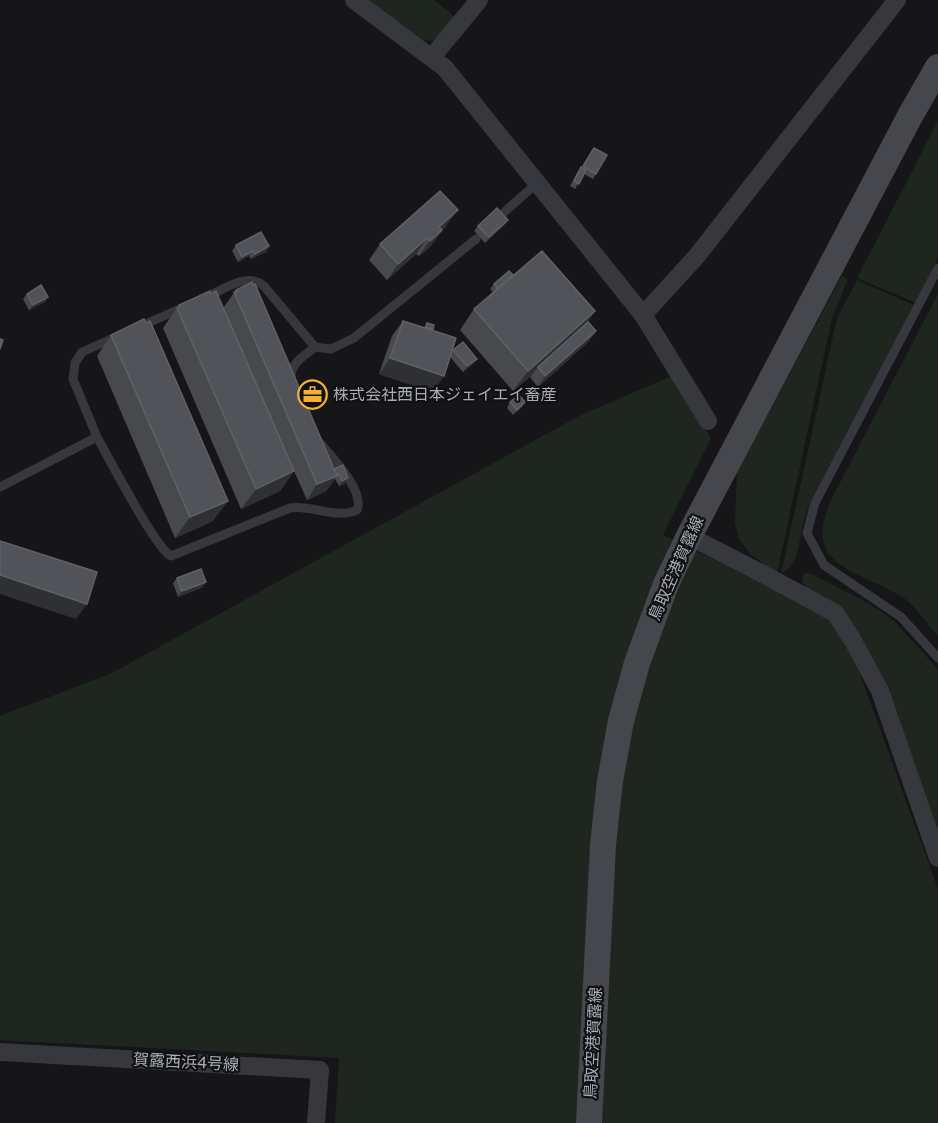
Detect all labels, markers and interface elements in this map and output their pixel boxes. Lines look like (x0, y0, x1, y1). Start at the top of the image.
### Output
office icon: 株式会社西日本ジェイエイ畜産 (296, 378, 328, 410)
place label: 株式会社西日本ジェイエイ畜産 (333, 385, 557, 404)
street label: 鳥取空港賀露線 (645, 513, 707, 623)
street label: 鳥取空港賀露線 (581, 987, 605, 1099)
street label: 賀露西浜4号線 (133, 1050, 239, 1074)

